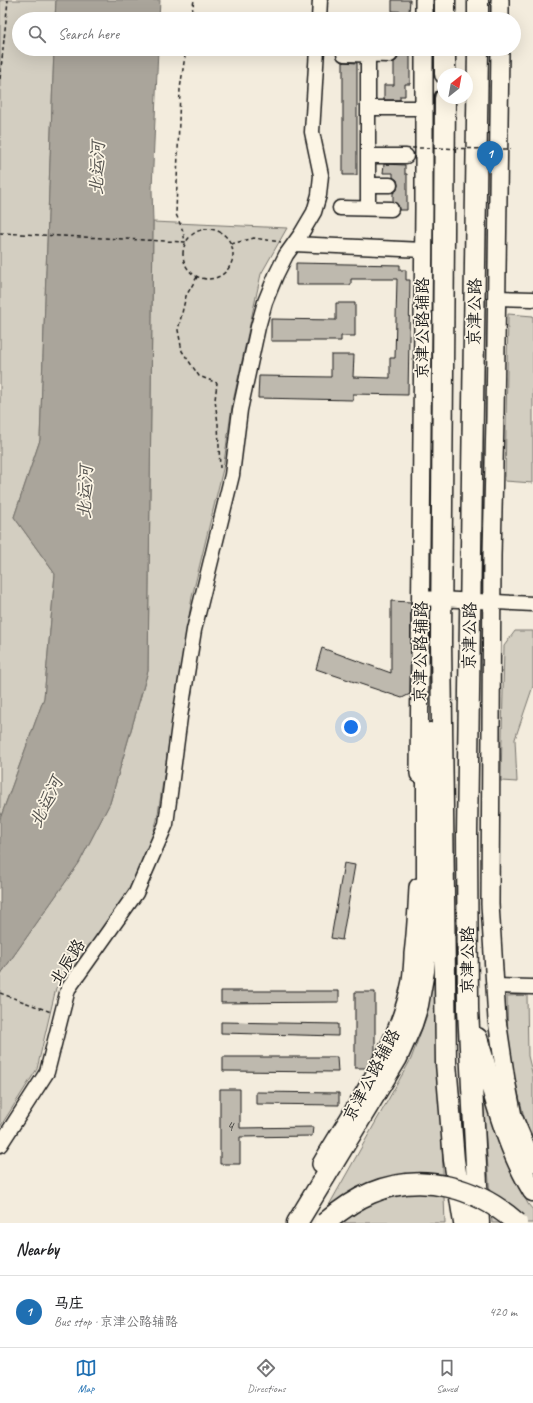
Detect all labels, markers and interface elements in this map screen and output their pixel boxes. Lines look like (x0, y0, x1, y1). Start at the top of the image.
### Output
search box (12, 12, 521, 56)
icon: search (26, 23, 48, 45)
text: Search here (58, 25, 119, 44)
north arrow (437, 68, 473, 104)
water label: 北运河 (85, 138, 109, 195)
pin: 1 (477, 141, 503, 174)
street label: 京津公路辅路 (412, 277, 433, 379)
street label: 京津公路 (463, 278, 486, 346)
water label: 北运河 (73, 462, 97, 519)
street label: 京津公路辅路 (409, 601, 432, 703)
street label: 京津公路 (458, 602, 481, 670)
your location (341, 717, 361, 737)
water label: 北运河 (24, 770, 69, 831)
street label: 京津公路 (457, 926, 478, 994)
street label: 北辰路 (45, 935, 90, 989)
street label: 京津公路辅路 (338, 1025, 405, 1125)
house number: 4 (227, 1117, 235, 1136)
text: Nearby (16, 1239, 59, 1260)
text: 马庄 (54, 1294, 84, 1313)
text: 1 (26, 1304, 32, 1320)
text: 420 m (489, 1304, 517, 1320)
text: Bus stop · 京津公路辅路 (54, 1314, 178, 1330)
tab: Map (75, 1357, 97, 1395)
tab: Directions (247, 1357, 286, 1395)
tab: Saved (436, 1357, 458, 1395)

